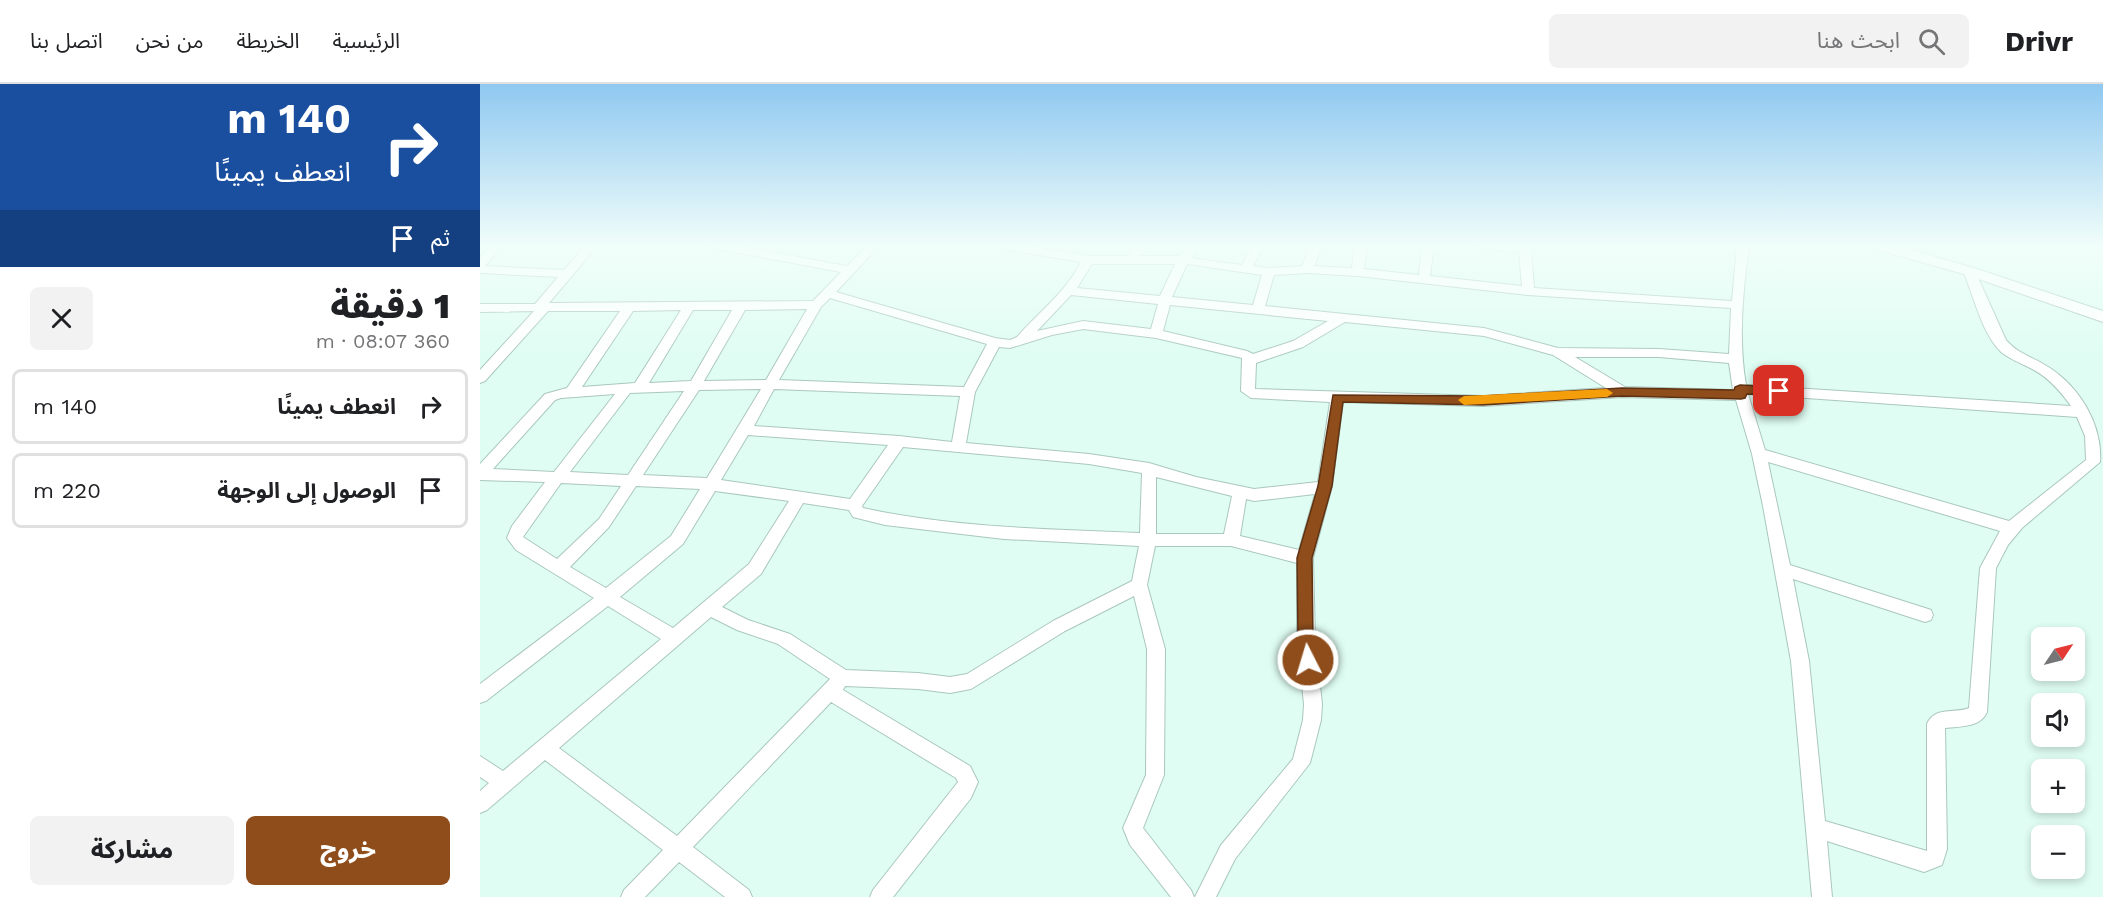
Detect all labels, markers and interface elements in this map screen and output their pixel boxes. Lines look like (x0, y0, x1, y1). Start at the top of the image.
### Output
search box (1549, 14, 1969, 68)
icon: search (1915, 25, 1948, 58)
text: Drivr (2005, 25, 2073, 58)
text: اتصل بنا (30, 28, 103, 53)
text: من نحن (136, 28, 204, 53)
text: الخريطة (237, 28, 299, 53)
text: الرئيسية (332, 28, 400, 53)
text: ابحث هنا (1817, 28, 1900, 53)
text: 140 m (227, 94, 351, 143)
icon: right (372, 108, 450, 186)
text: انعطف يمينًا (214, 156, 351, 188)
icon: arrive (386, 222, 419, 255)
text: ثم (431, 226, 450, 251)
text: 1 دقيقة (330, 285, 450, 327)
button: close (30, 287, 93, 350)
text: 360 m · 08:07 (316, 329, 450, 353)
pin (1753, 365, 1804, 416)
icon: arrive (1762, 374, 1795, 407)
icon: right (414, 390, 447, 423)
text: 140 m (33, 394, 97, 419)
text: انعطف يمينًا (277, 394, 396, 419)
icon: arrive (414, 474, 447, 507)
text: 220 m (33, 478, 101, 503)
text: الوصول إلى الوجهة (217, 478, 396, 503)
north arrow (2031, 627, 2085, 681)
map controls (2031, 627, 2085, 879)
position arrow (1276, 628, 1340, 692)
button: sound (2031, 693, 2085, 747)
button: + (2031, 759, 2085, 813)
button: مشاركة (30, 816, 234, 885)
button: خروج (246, 816, 450, 885)
button: − (2031, 825, 2085, 879)

